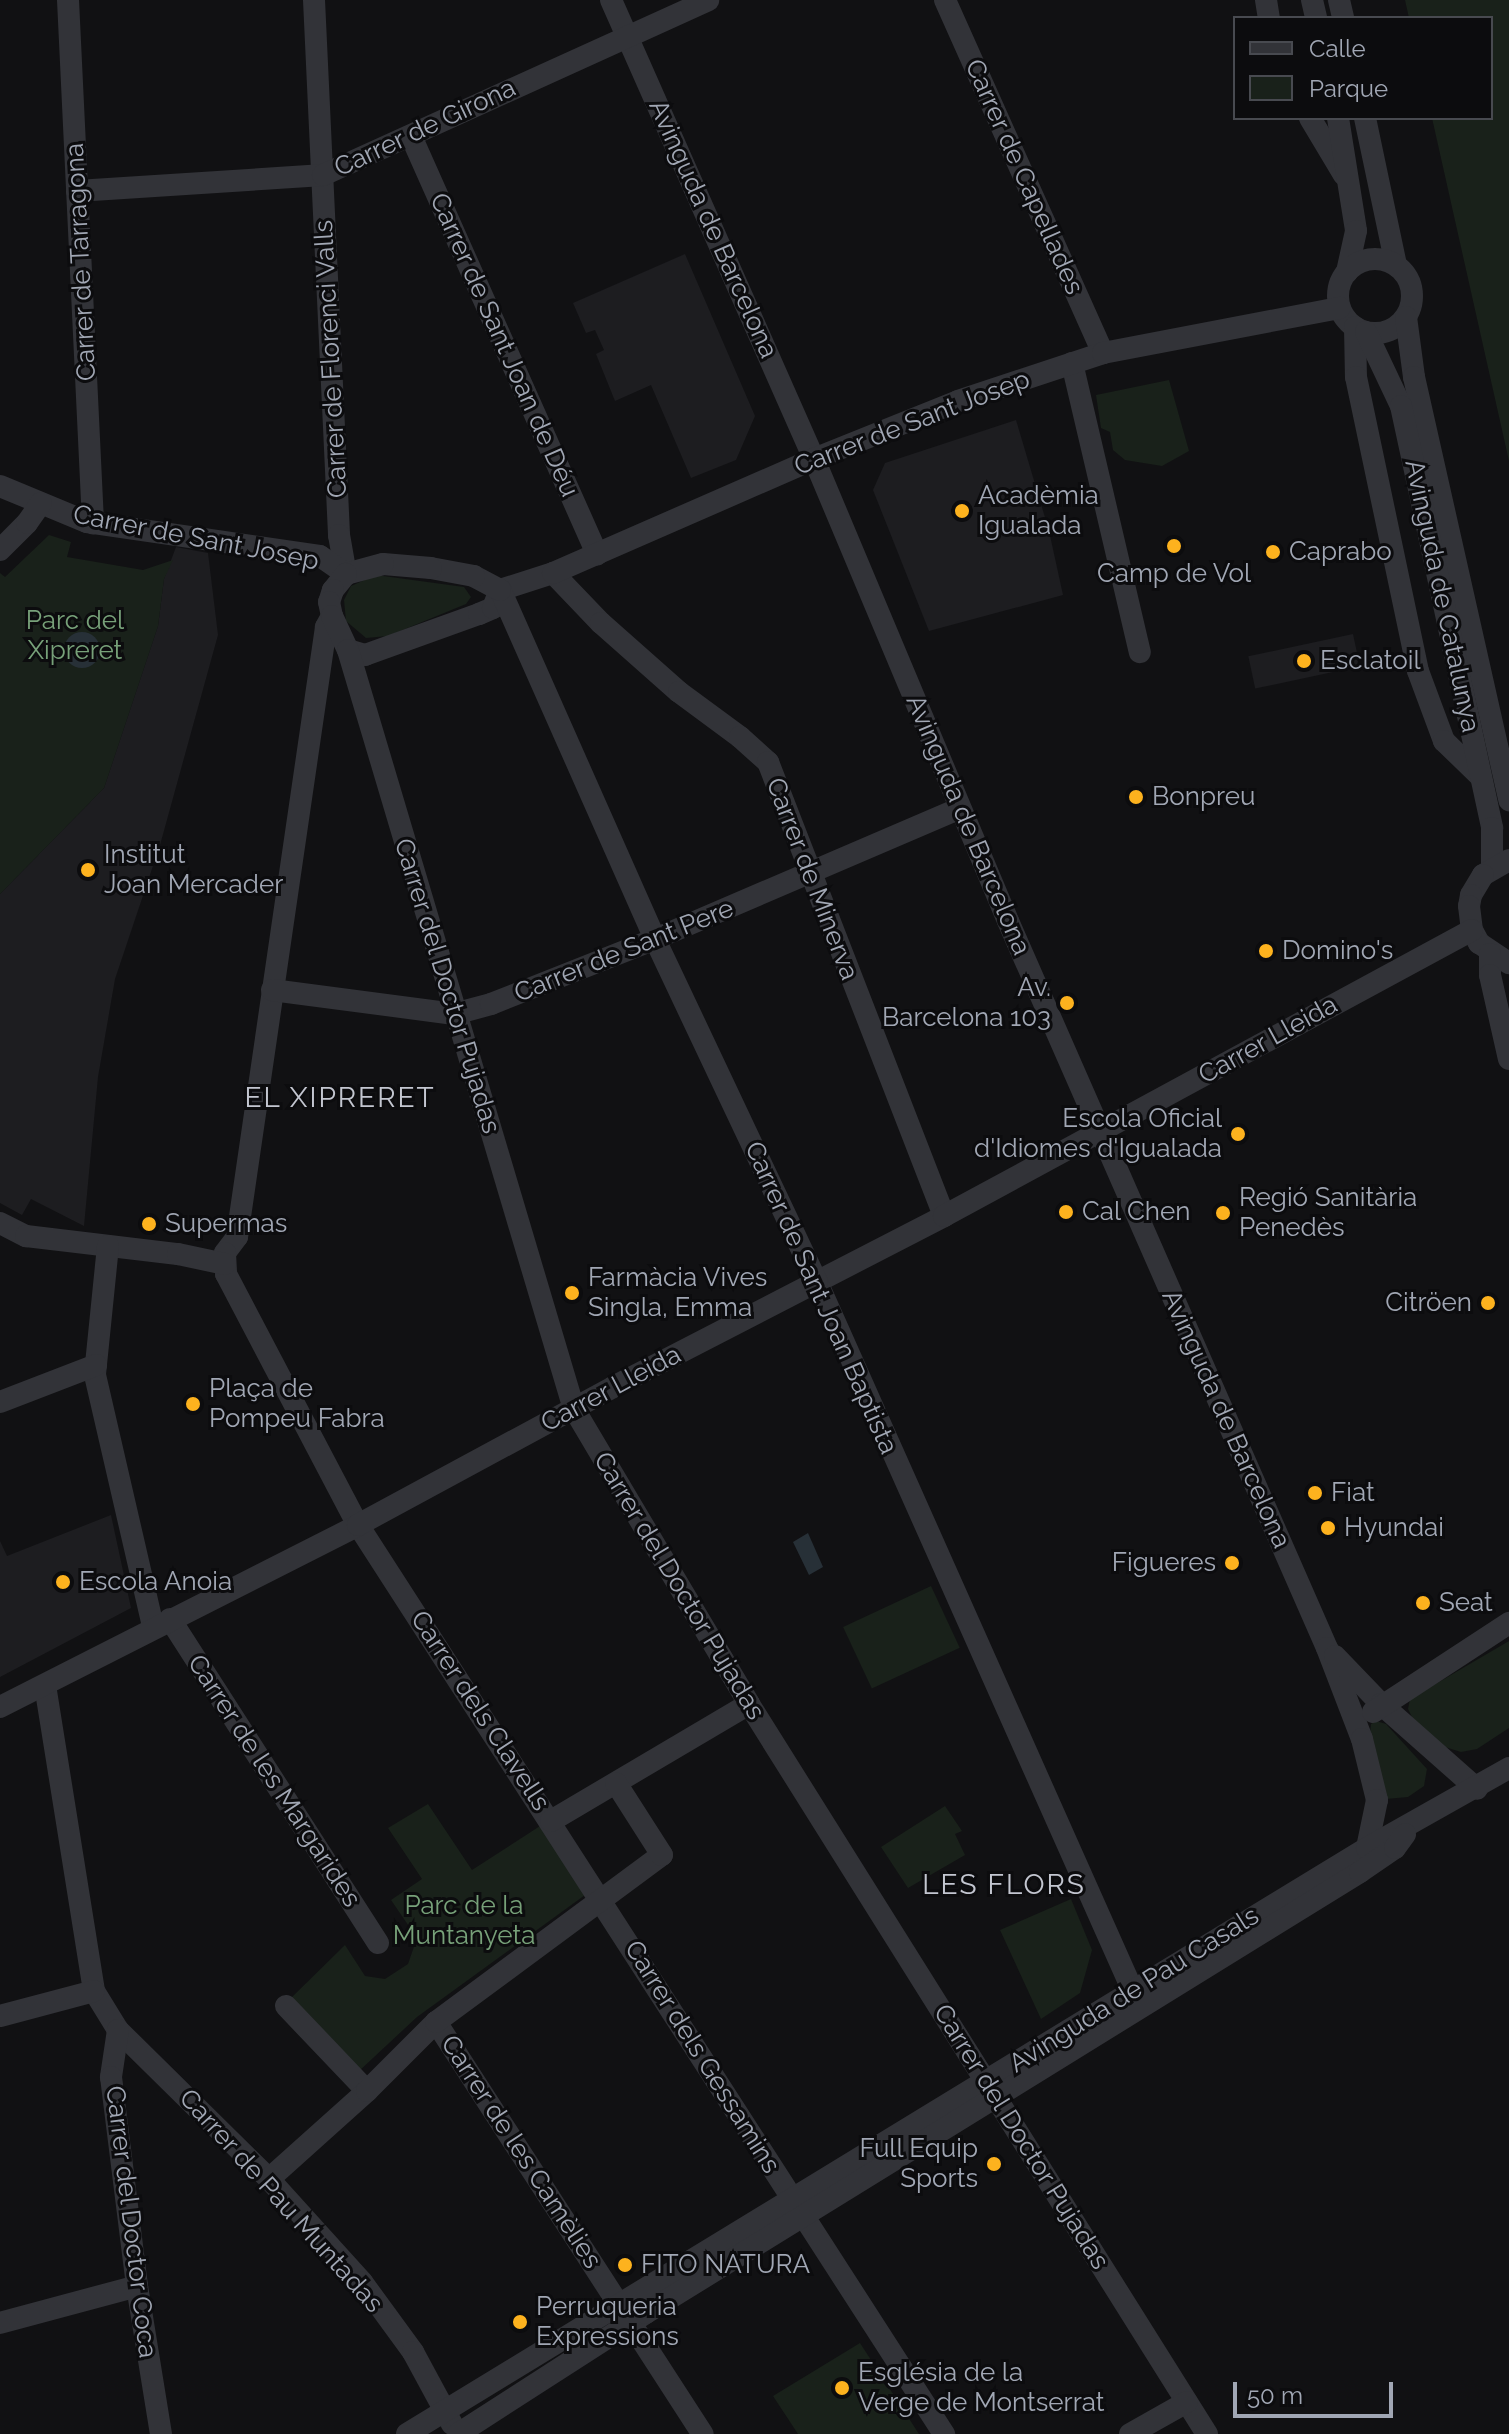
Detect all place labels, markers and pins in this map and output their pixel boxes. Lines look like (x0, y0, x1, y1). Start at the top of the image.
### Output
place label: Acadèmia Igualada (978, 480, 1099, 542)
marker: Acadèmia Igualada (953, 502, 971, 520)
place label: Caprabo (1289, 536, 1392, 568)
marker: Camp de Vol (1165, 537, 1183, 555)
marker: Caprabo (1264, 543, 1282, 561)
place label: Camp de Vol (1096, 558, 1252, 590)
place label: Esclatoil (1320, 645, 1420, 677)
marker: Esclatoil (1295, 652, 1313, 670)
place label: Bonpreu (1152, 781, 1255, 813)
marker: Bonpreu (1127, 788, 1145, 806)
place label: Institut Joan Mercader (104, 839, 283, 900)
marker: Institut Joan Mercader (79, 861, 97, 879)
place label: Domino's (1282, 935, 1393, 967)
marker: Domino's (1257, 942, 1275, 960)
place label: Av. Barcelona 103 (882, 972, 1051, 1034)
marker: Av. Barcelona 103 (1058, 994, 1076, 1012)
place label: Escola Oficial d'Idiomes d'Igualada (974, 1103, 1222, 1164)
marker: Escola Oficial d'Idiomes d'Igualada (1229, 1125, 1247, 1143)
place label: Regió Sanitària Penedès (1239, 1182, 1417, 1244)
place label: Cal Chen (1082, 1196, 1191, 1228)
marker: Cal Chen (1057, 1203, 1075, 1221)
marker: Regió Sanitària Penedès (1214, 1204, 1232, 1222)
place label: Supermas (165, 1208, 287, 1240)
marker: Supermas (140, 1215, 158, 1233)
place label: Farmàcia Vives Singla, Emma (588, 1262, 768, 1324)
marker: Farmàcia Vives Singla, Emma (563, 1284, 581, 1302)
place label: Citröen (1385, 1287, 1472, 1319)
marker: Citröen (1479, 1294, 1497, 1312)
place label: Plaça de Pompeu Fabra (209, 1373, 385, 1434)
marker: Plaça de Pompeu Fabra (184, 1395, 202, 1413)
place label: Fiat (1331, 1477, 1375, 1509)
marker: Fiat (1306, 1484, 1324, 1502)
place label: Hyundai (1344, 1512, 1444, 1544)
marker: Hyundai (1319, 1519, 1337, 1537)
place label: Figueres (1112, 1547, 1216, 1579)
marker: Figueres (1223, 1554, 1241, 1572)
place label: Escola Anoia (79, 1566, 233, 1598)
marker: Escola Anoia (54, 1573, 72, 1591)
place label: Seat (1439, 1587, 1493, 1619)
marker: Seat (1414, 1594, 1432, 1612)
place label: Full Equip Sports (859, 2133, 978, 2194)
marker: Full Equip Sports (985, 2155, 1003, 2173)
place label: FITO NATURA (641, 2249, 810, 2281)
marker: FITO NATURA (616, 2256, 634, 2274)
place label: Perruqueria Expressions (536, 2291, 679, 2352)
marker: Perruqueria Expressions (511, 2313, 529, 2331)
place label: Església de la Verge de Montserrat (858, 2357, 1105, 2418)
marker: Església de la Verge de Montserrat (833, 2379, 851, 2397)

